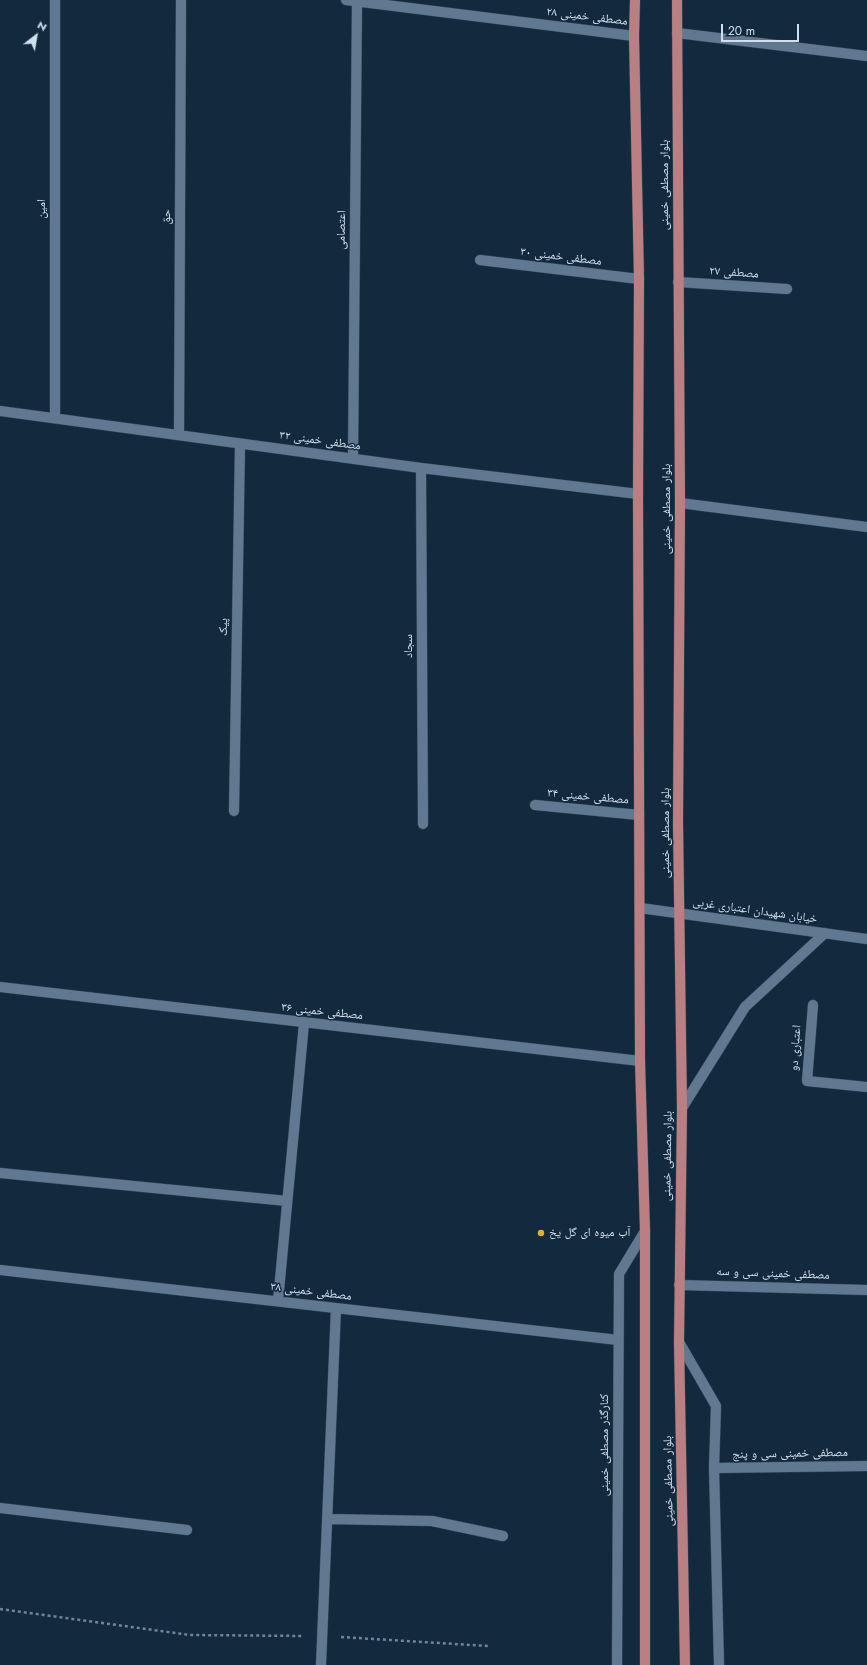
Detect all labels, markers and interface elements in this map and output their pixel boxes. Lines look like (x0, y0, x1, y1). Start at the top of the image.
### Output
street label: مصطفی خمینی ۲۸ (545, 5, 629, 29)
north arrow (16, 16, 56, 56)
scale bar (723, 16, 801, 42)
text: N (34, 17, 50, 35)
text: 20 m (728, 22, 755, 40)
street label: بلوار مصطفی خمینی (658, 140, 672, 230)
street label: امین (35, 199, 49, 219)
street label: حق (160, 209, 174, 225)
street label: اعتصامی (334, 210, 350, 250)
street label: مصطفی خمینی ۳۰ (519, 245, 603, 269)
street label: مصطفی ۲۷ (709, 264, 759, 282)
street label: مصطفی خمینی ۳۲ (278, 428, 362, 454)
street label: بلوار مصطفی خمینی (660, 464, 674, 554)
street label: پیک (217, 618, 231, 636)
street label: سجاد (402, 634, 416, 658)
street label: مصطفی خمینی ۳۴ (547, 786, 629, 808)
street label: بلوار مصطفی خمینی (659, 788, 673, 878)
street label: خیابان شهیدان اعتباری غربی (692, 895, 818, 927)
street label: مصطفی خمینی ۳۶ (281, 1001, 363, 1023)
street label: اعتباری دو (787, 1025, 805, 1071)
street label: بلوار مصطفی خمینی (660, 1111, 676, 1201)
place label: آب میوه ای گل یخ (549, 1226, 630, 1240)
marker: آب میوه ای گل یخ (536, 1228, 546, 1238)
street label: مصطفی خمینی سی و سه (716, 1265, 830, 1283)
street label: مصطفی خمینی ۳۸ (269, 1280, 353, 1304)
street label: کنارگذر مصطفی خمینی (598, 1394, 612, 1496)
street label: بلوار مصطفی خمینی (661, 1436, 677, 1526)
street label: مصطفی خمینی سی و پنج (732, 1446, 848, 1462)

